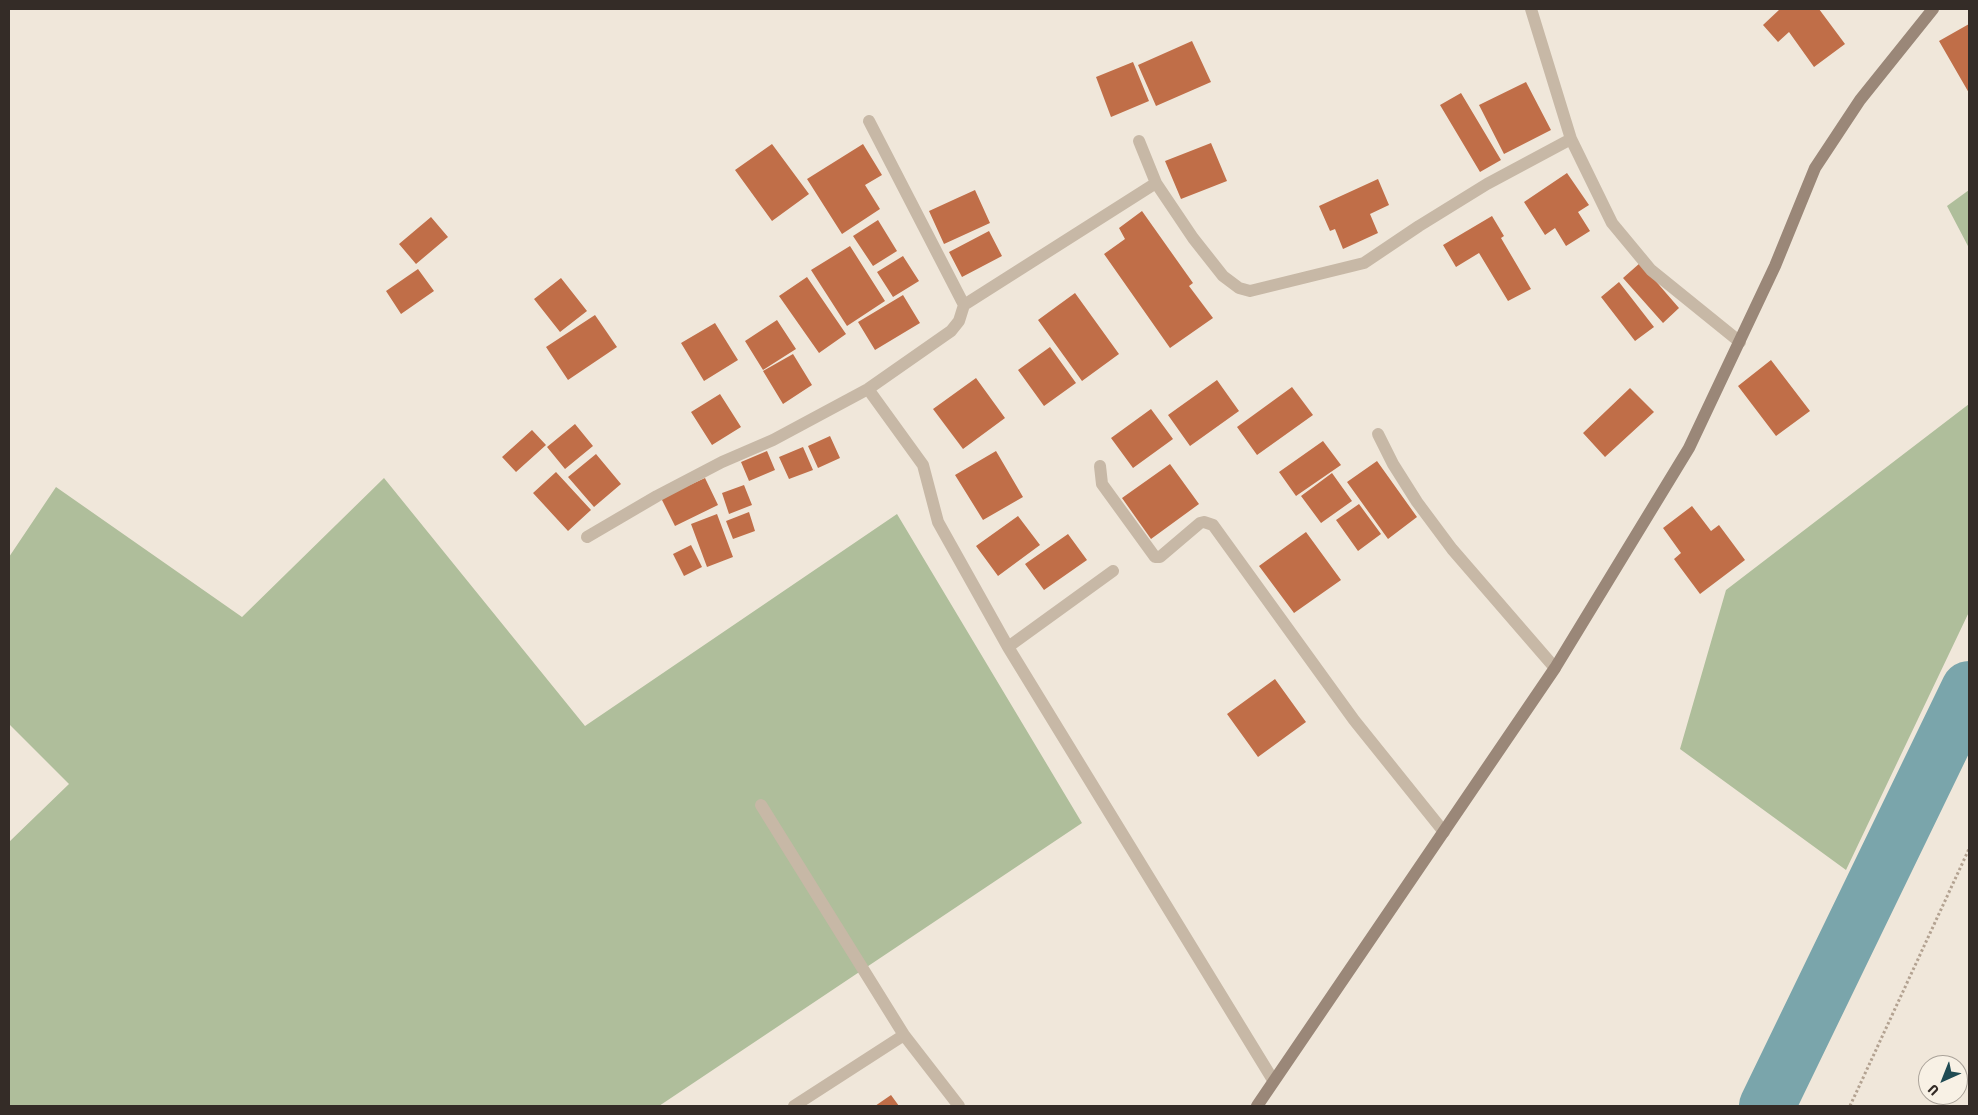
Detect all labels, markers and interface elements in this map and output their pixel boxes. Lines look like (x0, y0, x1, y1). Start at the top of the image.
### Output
north arrow (1918, 1055, 1968, 1105)
text: U (1925, 1081, 1942, 1099)

